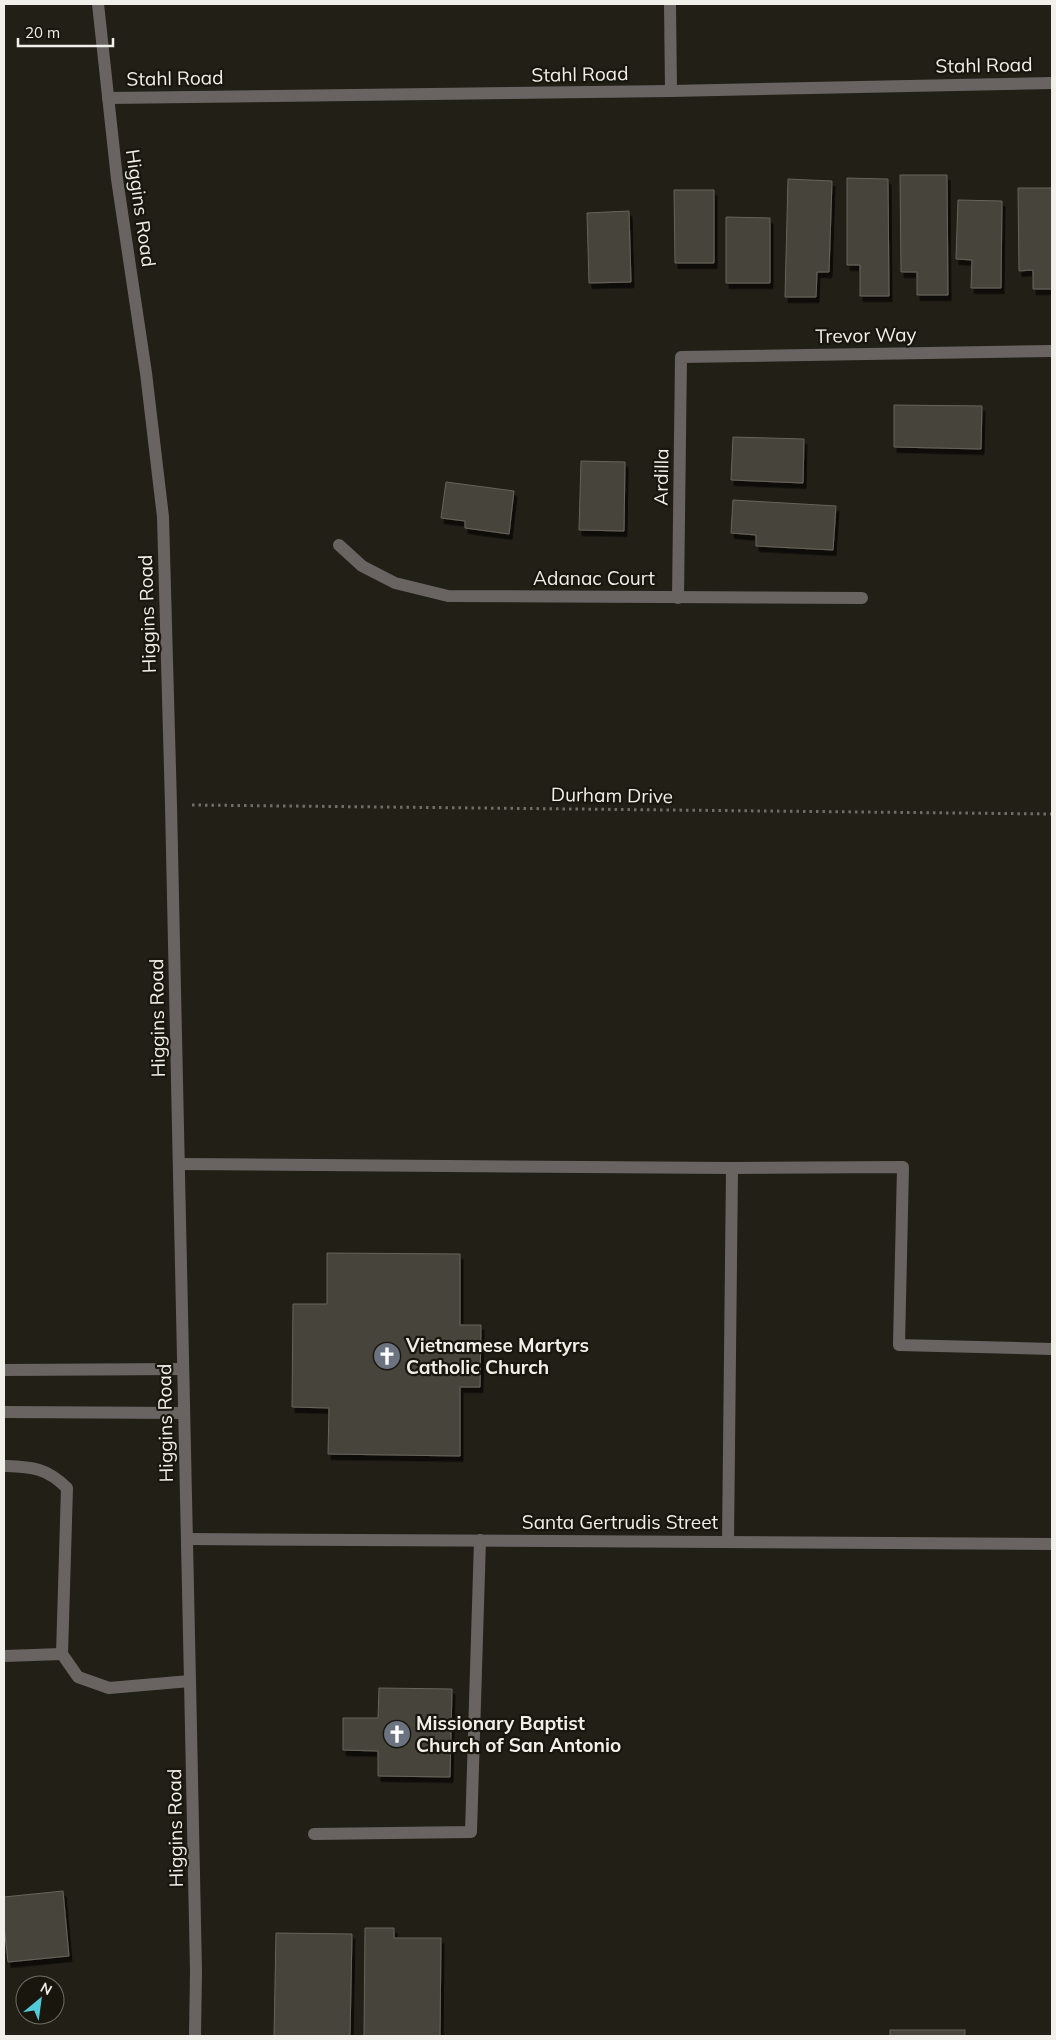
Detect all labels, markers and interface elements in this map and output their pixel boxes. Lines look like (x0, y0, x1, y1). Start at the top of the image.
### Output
scale bar (18, 15, 112, 47)
text: 20 m (25, 23, 60, 42)
street label: Stahl Road (935, 52, 1033, 78)
street label: Stahl Road (531, 61, 629, 87)
street label: Stahl Road (126, 65, 224, 91)
street label: Higgins Road (121, 148, 161, 268)
street label: Trevor Way (815, 322, 917, 348)
street label: Ardilla (649, 448, 673, 506)
street label: Higgins Road (133, 554, 161, 674)
street label: Adanac Court (533, 566, 655, 590)
street label: Durham Drive (551, 782, 673, 808)
street label: Higgins Road (144, 958, 170, 1078)
place label: Vietnamese Martyrs Catholic Church (405, 1333, 589, 1379)
church icon: Vietnamese Martyrs Catholic Church (372, 1341, 402, 1371)
street label: Higgins Road (152, 1363, 178, 1483)
street label: Santa Gertrudis Street (522, 1510, 719, 1534)
place label: Missionary Baptist Church of San Antonio (416, 1711, 621, 1757)
church icon: Missionary Baptist Church of San Antonio (382, 1719, 412, 1749)
street label: Higgins Road (162, 1768, 188, 1888)
north arrow (15, 1975, 65, 2025)
text: N (37, 1978, 55, 1999)

